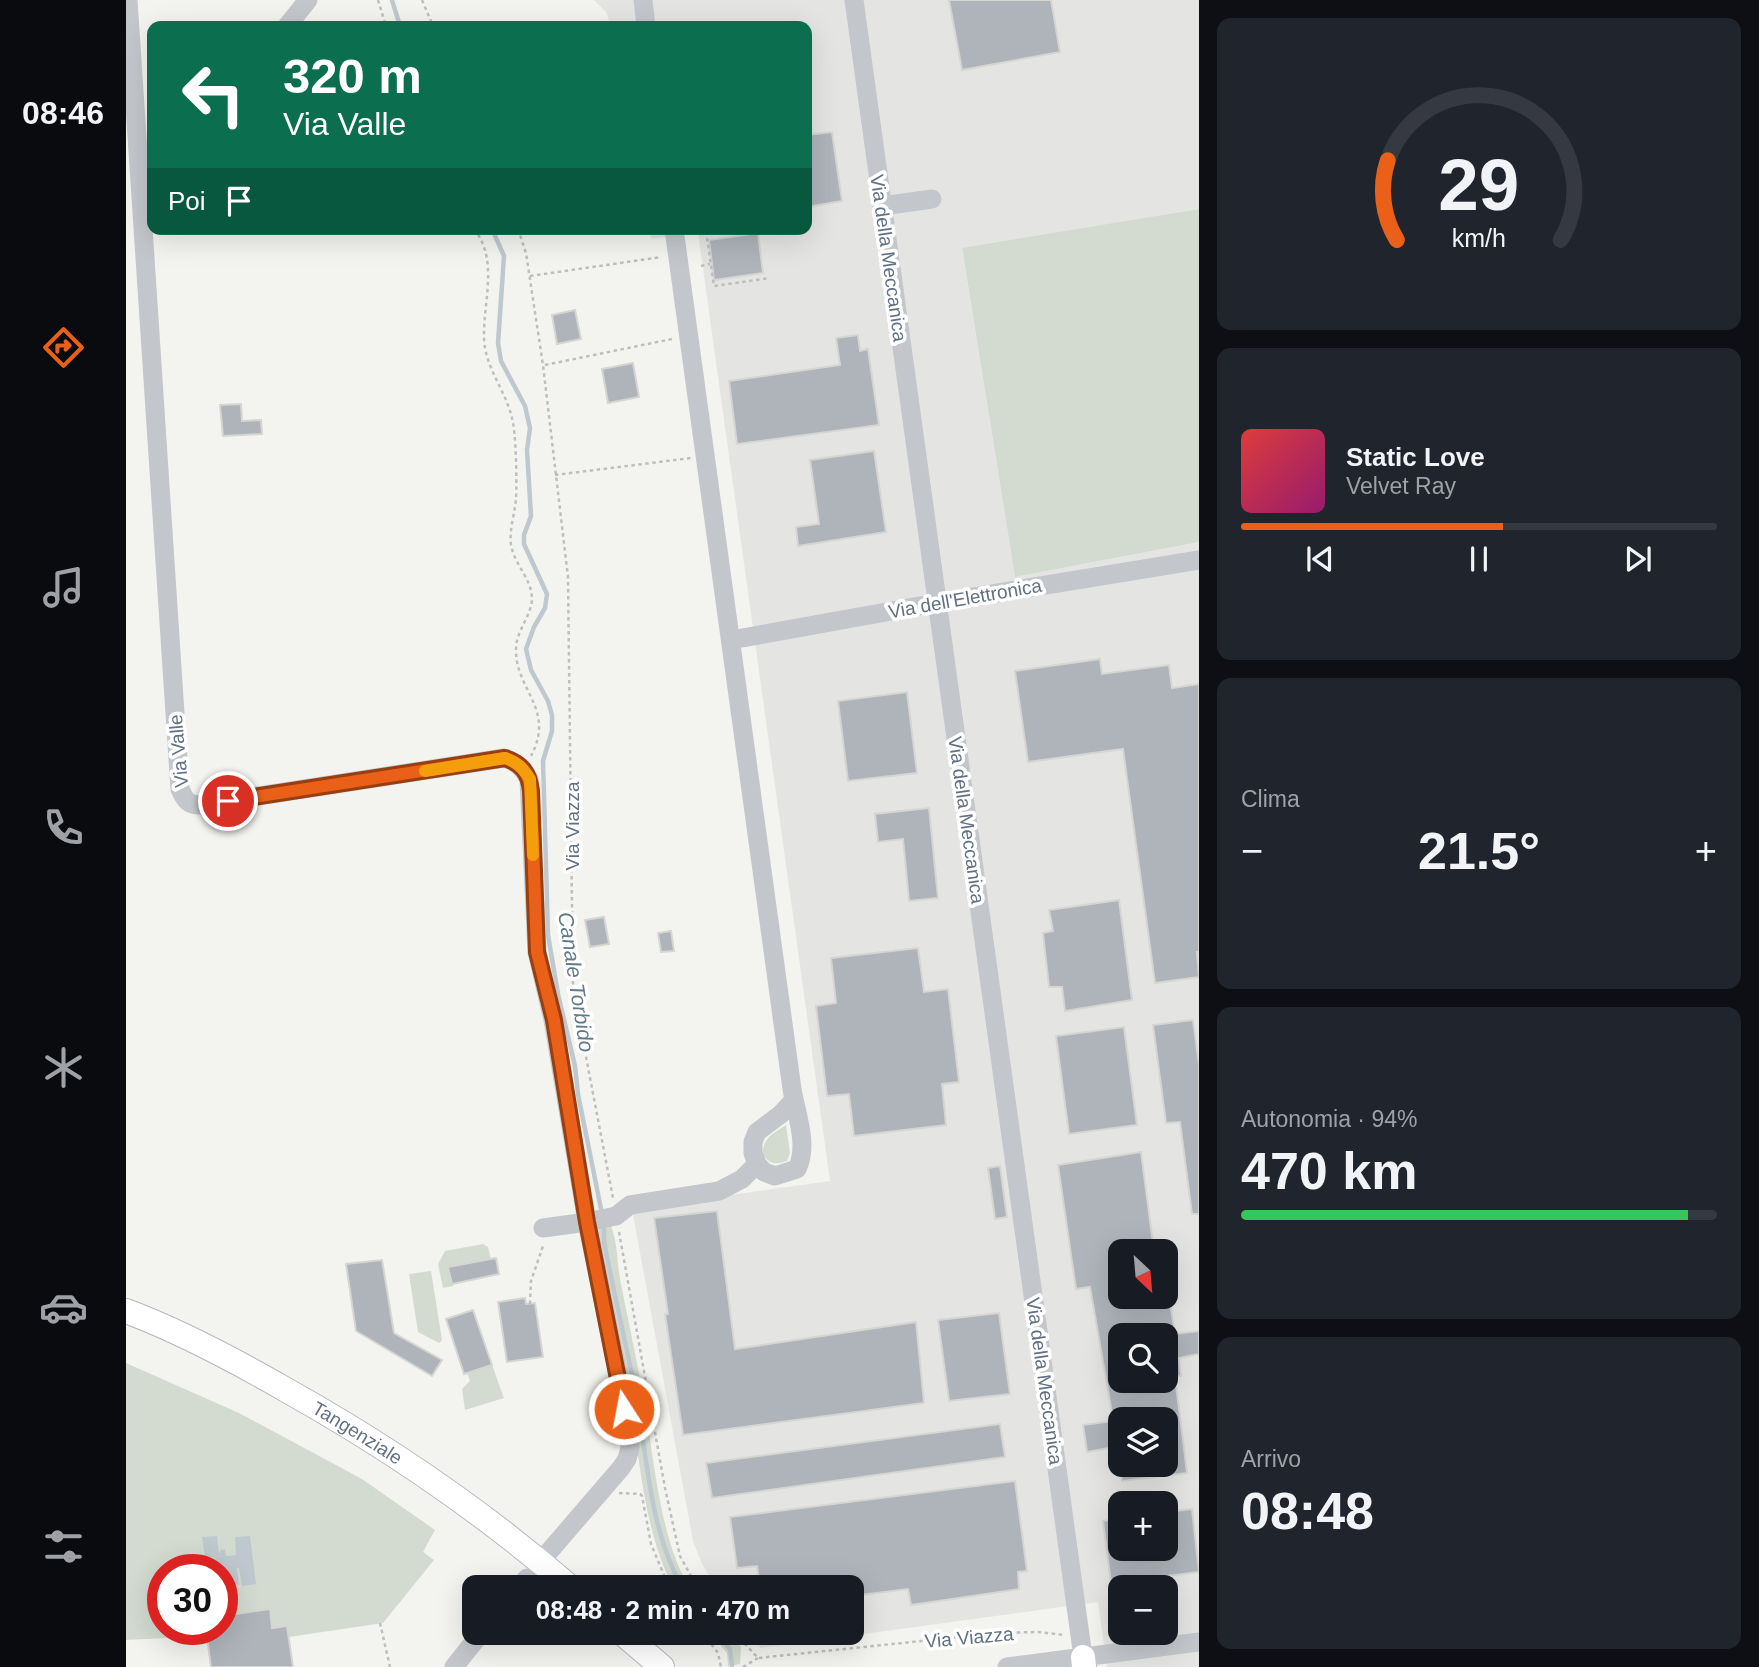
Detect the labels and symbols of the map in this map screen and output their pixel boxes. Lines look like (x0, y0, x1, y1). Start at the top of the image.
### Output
street label: Via della Meccanica (866, 173, 911, 343)
street label: Via dell'Elettronica (887, 575, 1044, 622)
street label: Via Valle (165, 714, 192, 788)
street label: Via della Meccanica (944, 735, 989, 905)
pin (198, 771, 258, 831)
street label: Via Viazza (562, 781, 583, 871)
water label: Canale Torbido (554, 910, 599, 1054)
north arrow (1108, 1239, 1178, 1309)
street label: Via della Meccanica (1022, 1296, 1067, 1466)
position arrow (587, 1372, 661, 1446)
street label: Tangenziale (309, 1397, 406, 1469)
speed limit sign: 30 (147, 1554, 238, 1645)
street label: Via Viazza (924, 1623, 1015, 1652)

